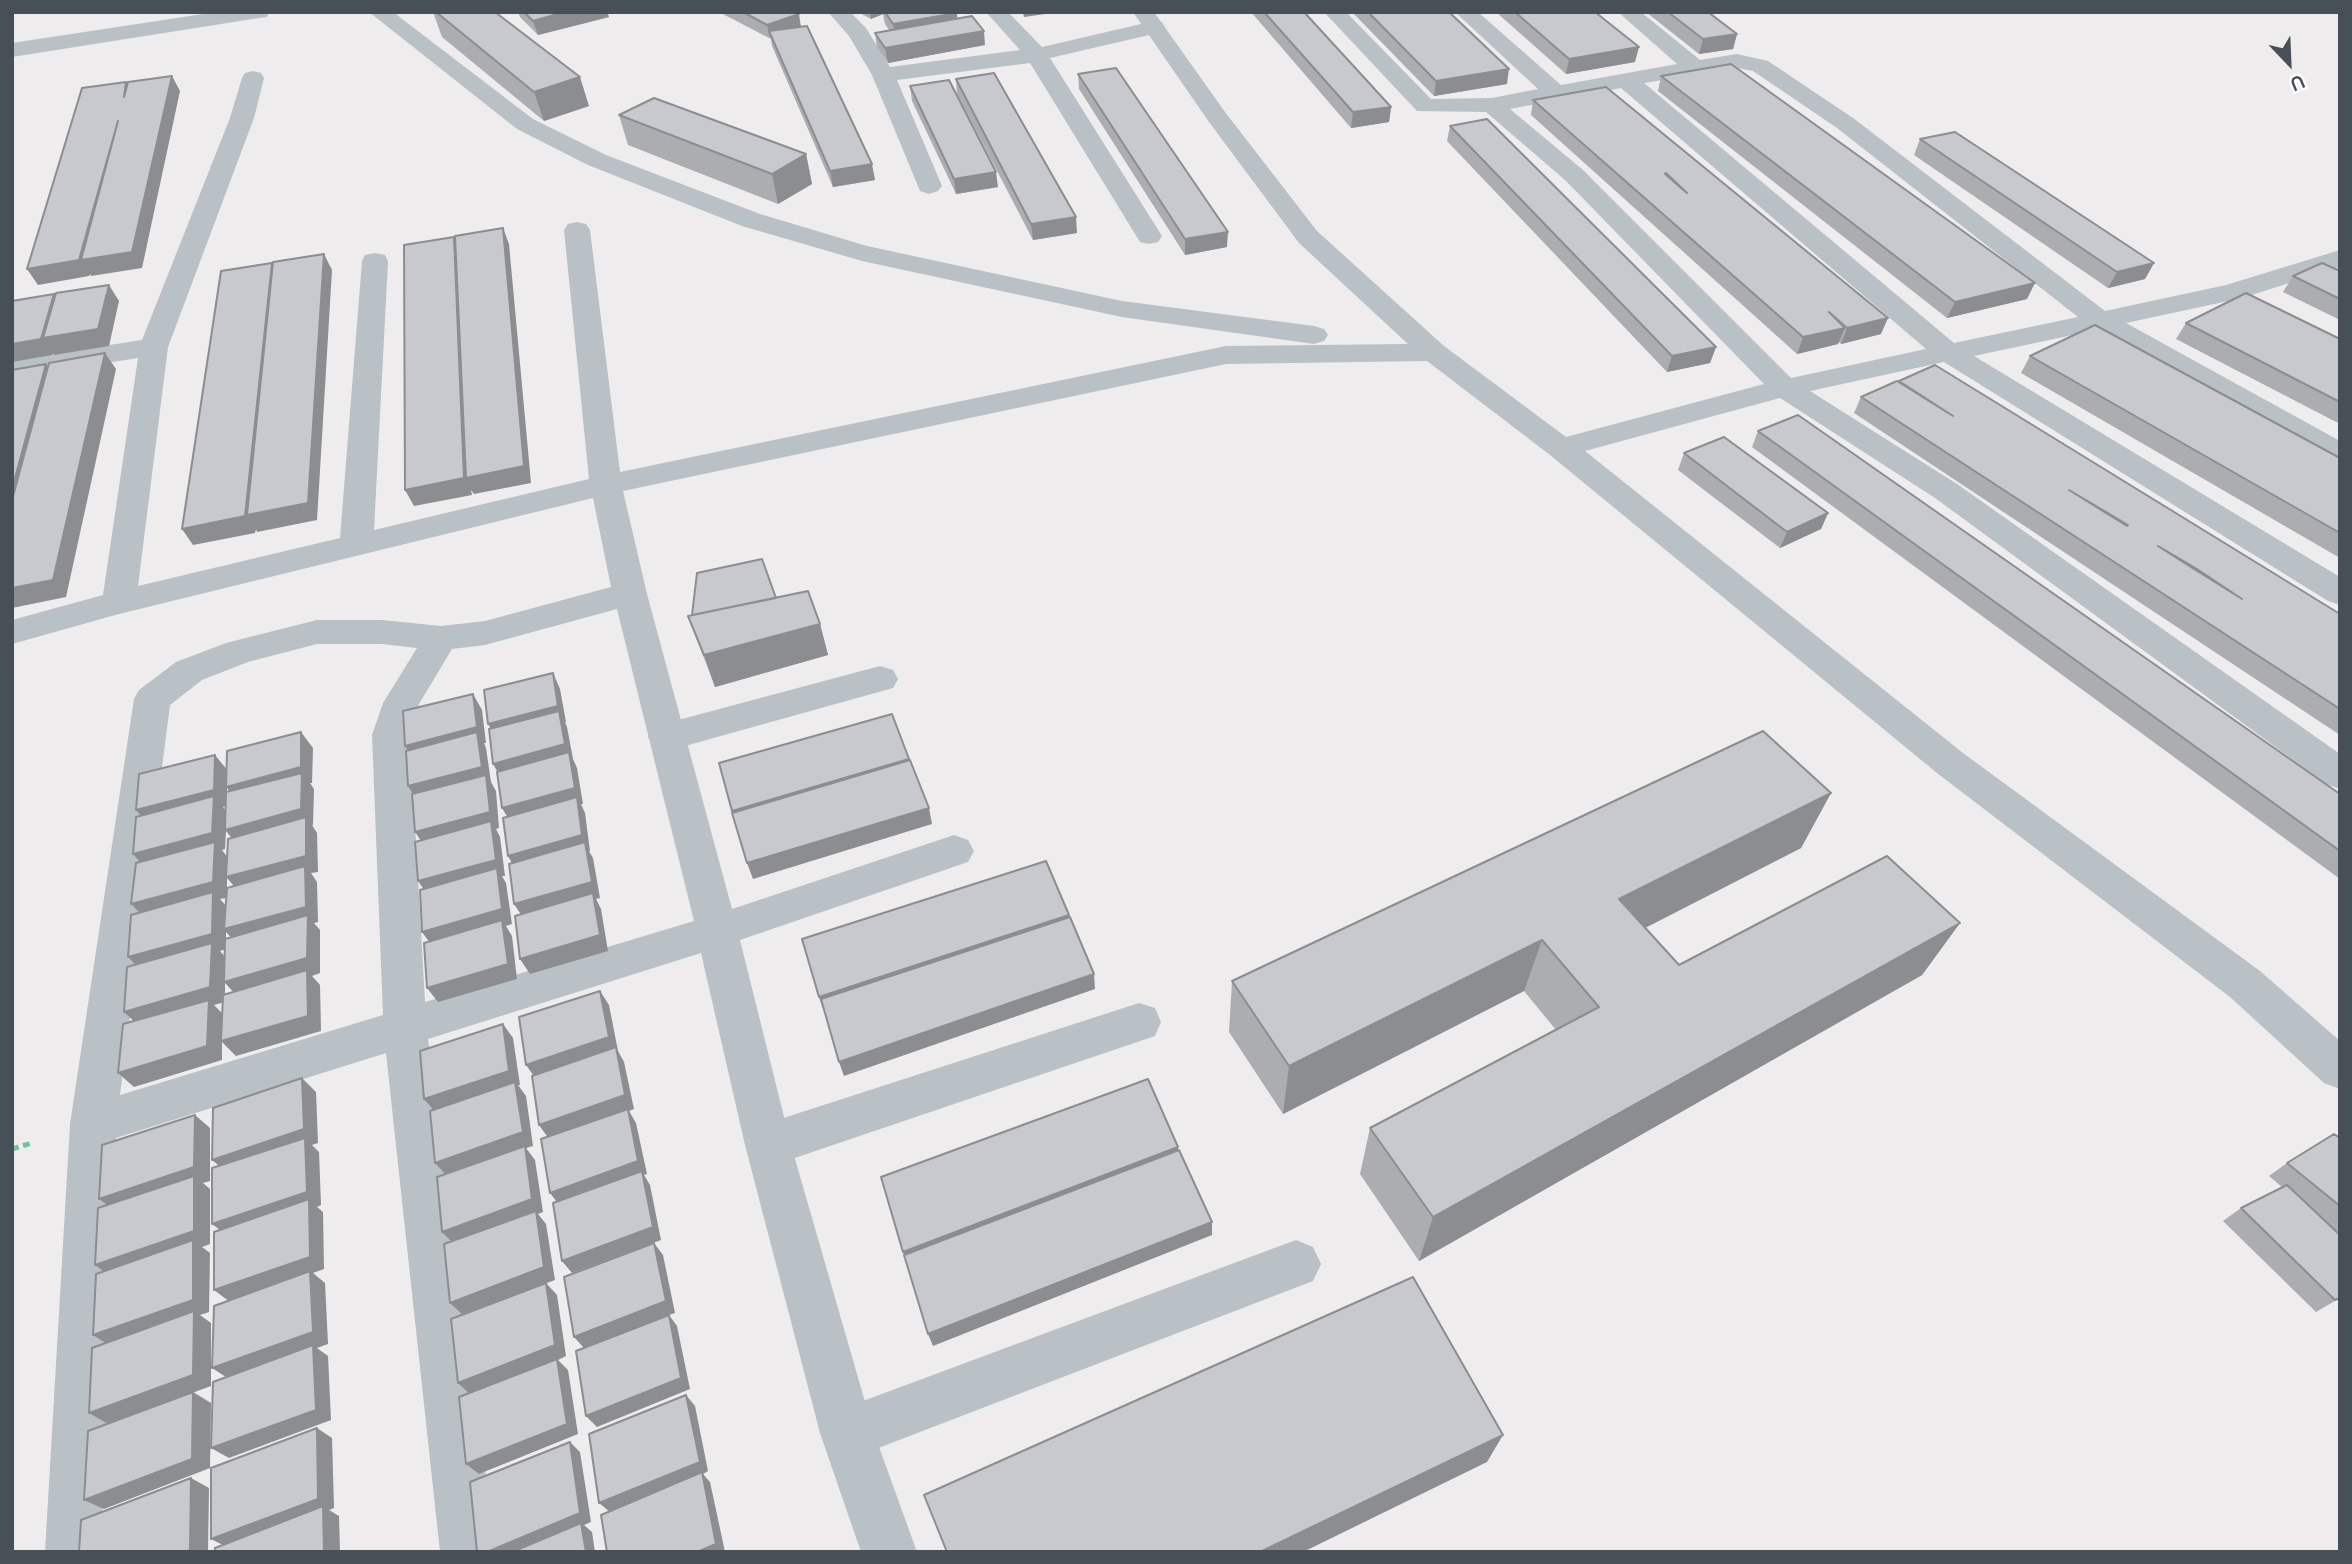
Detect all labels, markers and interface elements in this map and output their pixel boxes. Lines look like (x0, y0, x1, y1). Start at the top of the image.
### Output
north arrow (2254, 28, 2324, 98)
text: U (2287, 70, 2308, 96)

